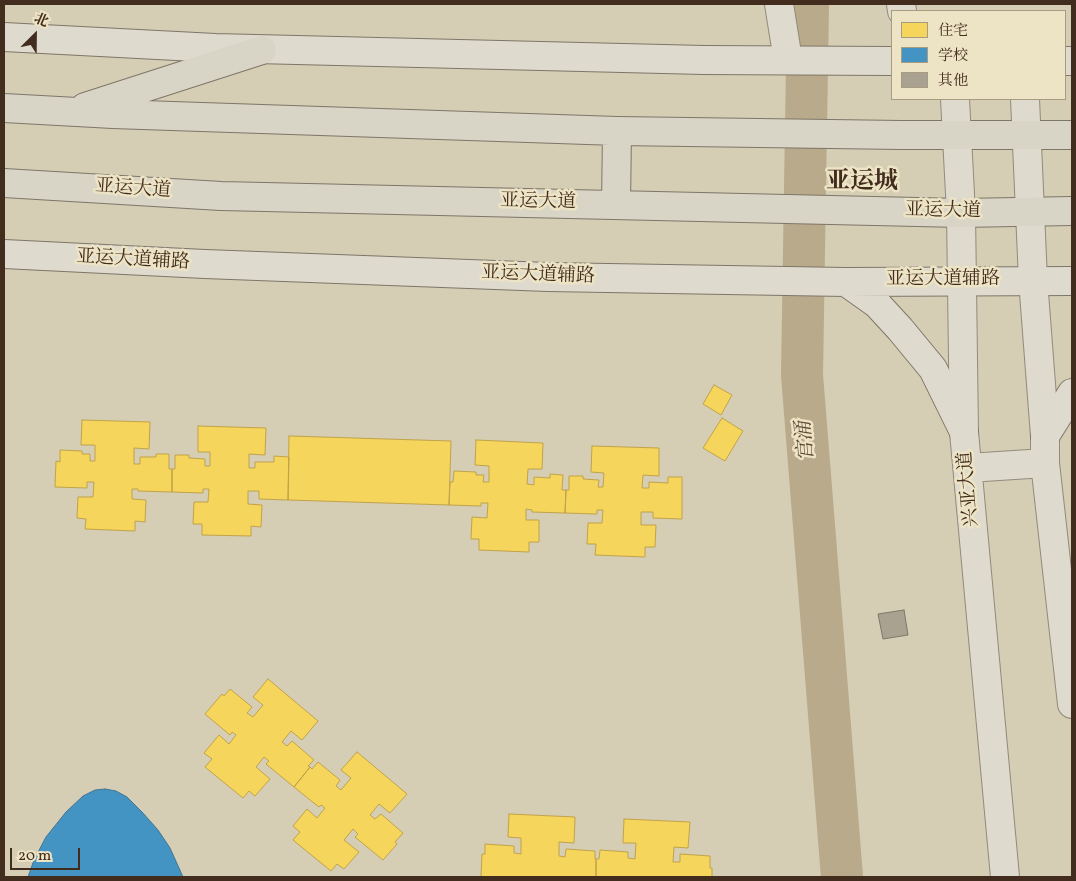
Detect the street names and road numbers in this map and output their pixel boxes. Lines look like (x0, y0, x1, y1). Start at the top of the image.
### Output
street label: 亚运大道 (94, 176, 172, 204)
street label: 亚运大道 (500, 191, 576, 215)
street label: 亚运大道 (905, 200, 981, 224)
street label: 亚运大道辅路 (75, 247, 191, 275)
street label: 亚运大道辅路 (481, 263, 595, 289)
street label: 亚运大道辅路 (886, 270, 1000, 292)
street label: 兴亚大道 (955, 450, 985, 528)

